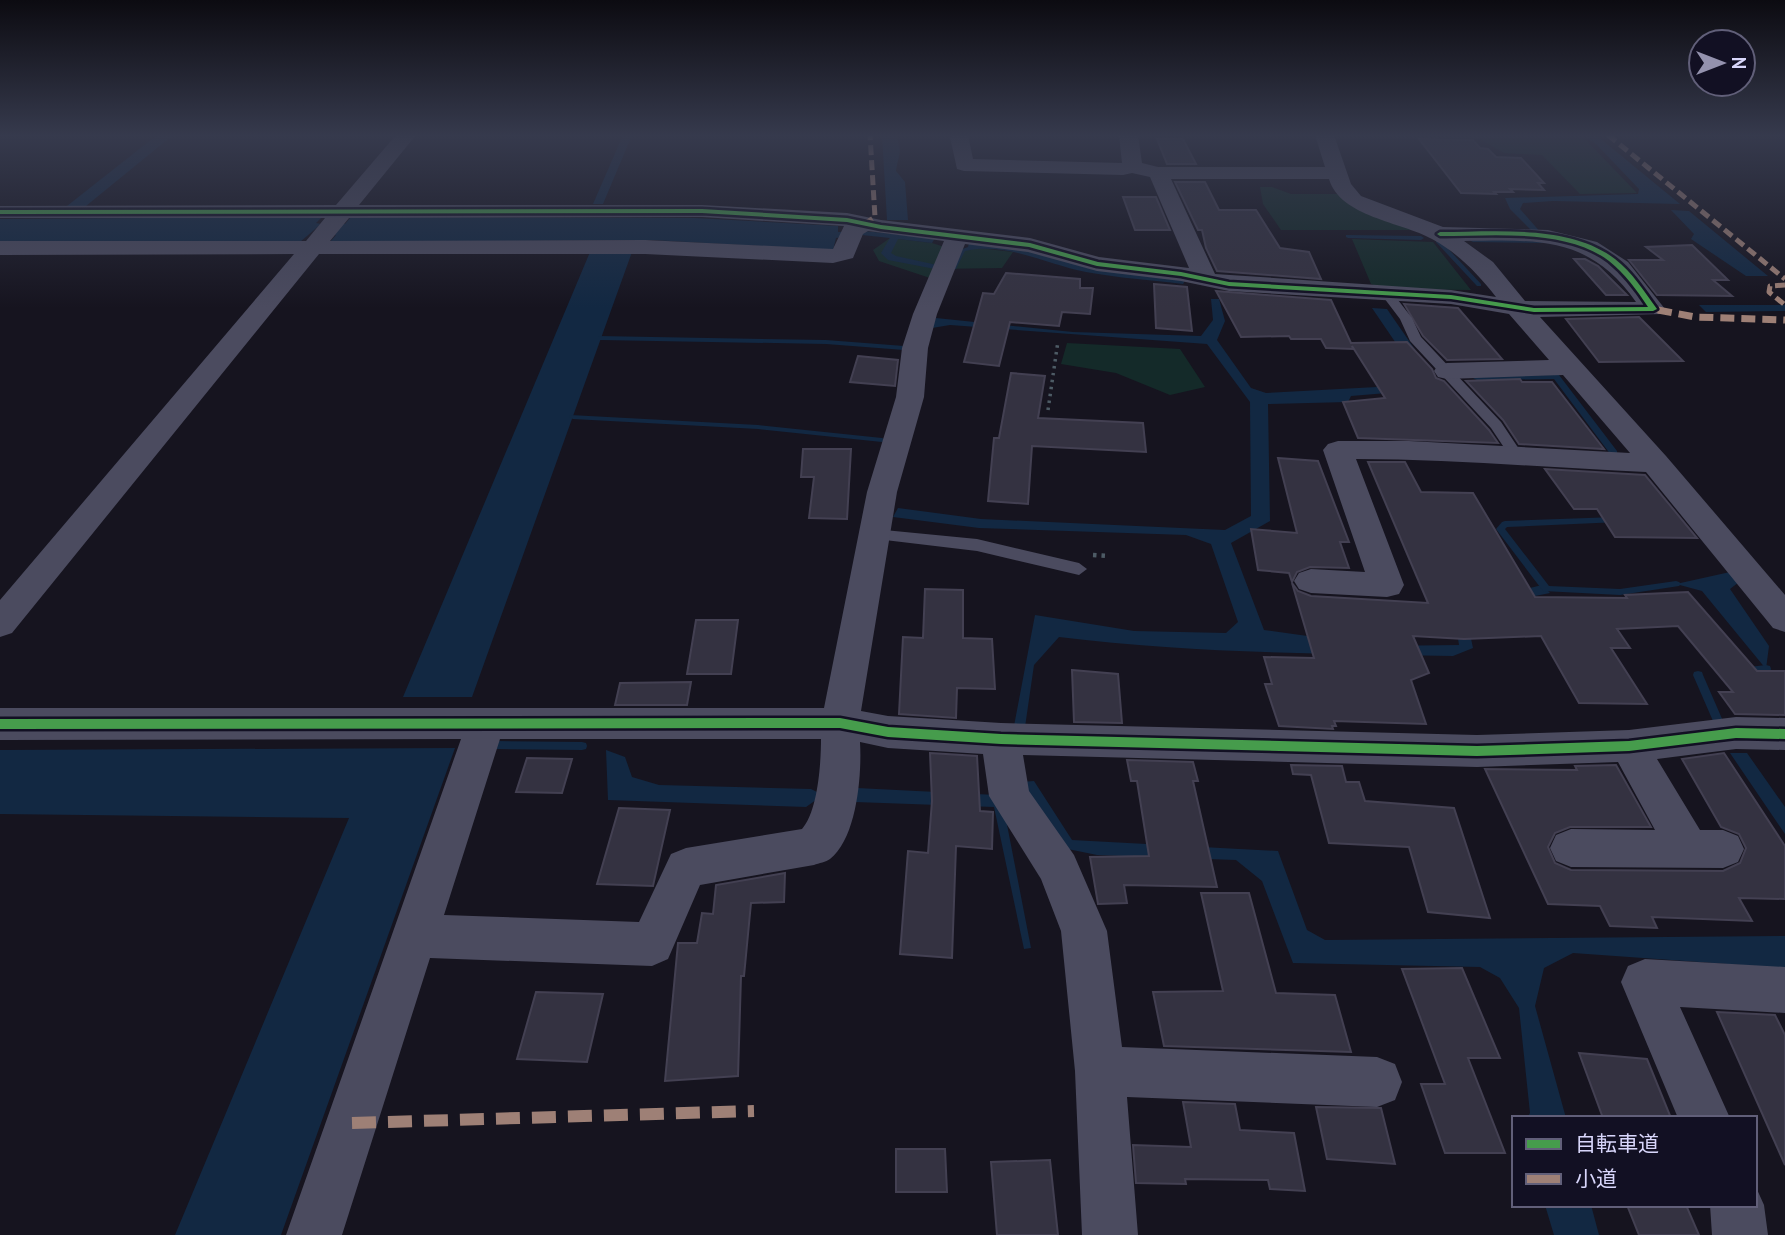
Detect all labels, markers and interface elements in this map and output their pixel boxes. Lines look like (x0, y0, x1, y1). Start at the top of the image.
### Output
north arrow (1687, 28, 1757, 98)
text: N (1727, 57, 1751, 69)
legend (1512, 1116, 1757, 1207)
text: 自転車道 (1575, 1130, 1659, 1157)
text: 小道 (1575, 1165, 1617, 1192)

